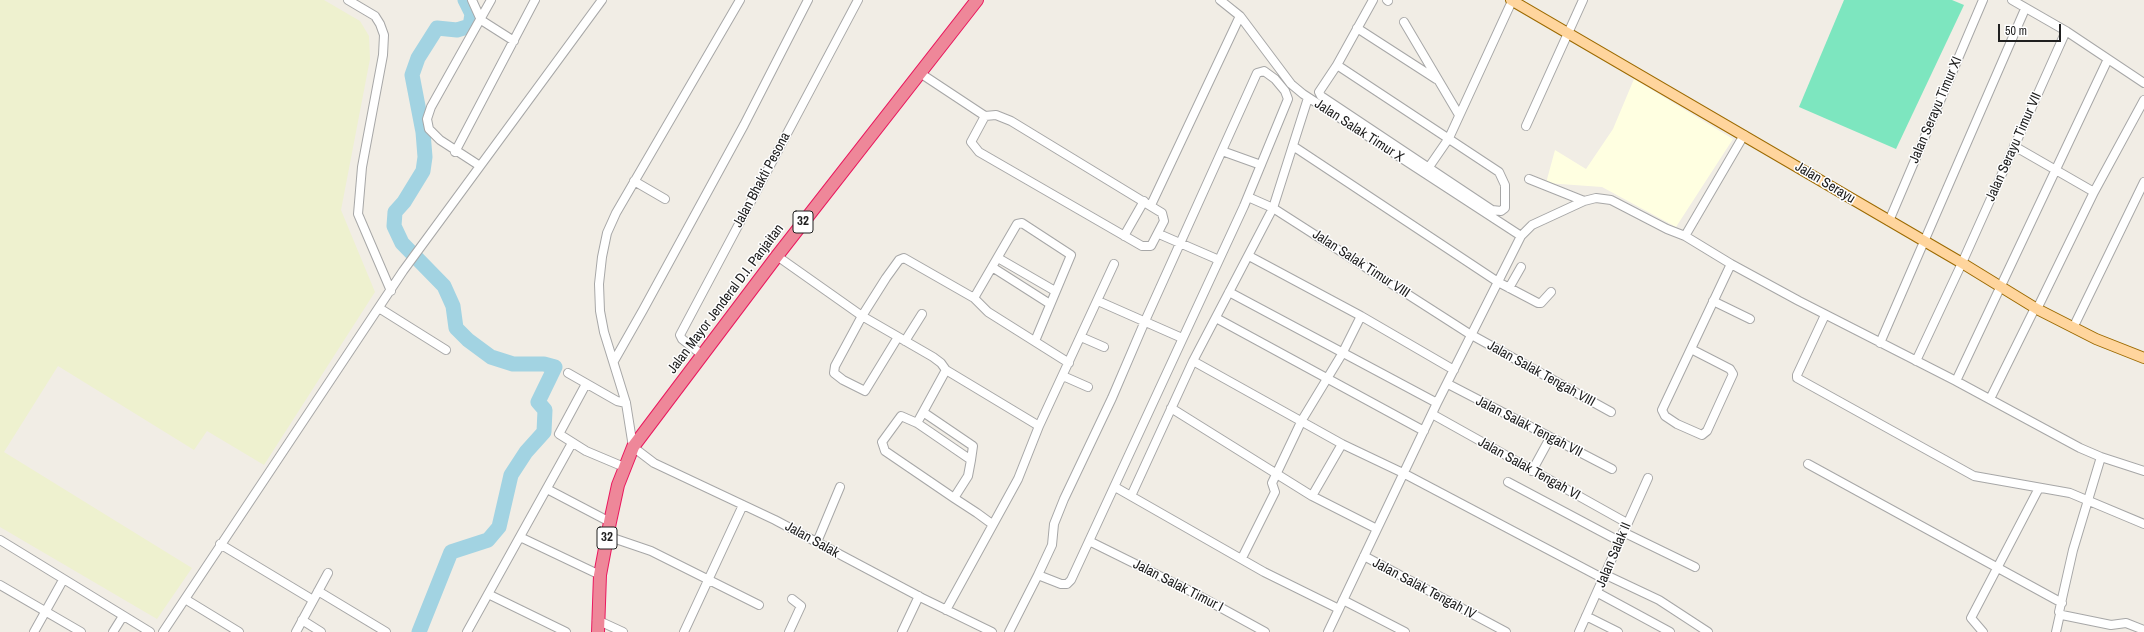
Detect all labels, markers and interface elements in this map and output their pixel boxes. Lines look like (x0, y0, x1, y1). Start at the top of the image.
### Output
scale bar (2000, 16, 2063, 42)
text: 50 m (2005, 23, 2027, 39)
street label: Jalan Serayu Timur XI (1906, 54, 1966, 166)
street label: Jalan Serayu Timur VII (1983, 90, 2045, 204)
street label: Jalan Salak Timur X (1311, 96, 1407, 166)
street label: Jalan Bhakti Pesona (730, 130, 794, 230)
street label: Jalan Serayu (1792, 159, 1858, 207)
road number: 32 (793, 211, 813, 233)
street label: Jalan Mayor Jenderal D.I. Panjaitan (664, 221, 788, 377)
street label: Jalan Salak Timur VIII (1309, 226, 1413, 302)
street label: Jalan Salak Tengah VIII (1484, 337, 1598, 411)
street label: Jalan Salak Tengah VII (1473, 393, 1585, 461)
street label: Jalan Salak Tengah VI (1475, 434, 1583, 504)
street label: Jalan Salak (782, 518, 842, 562)
street label: Jalan Salak II (1593, 520, 1635, 590)
road number: 32 (597, 527, 617, 549)
street label: Jalan Salak Tengah IV (1370, 555, 1478, 623)
street label: Jalan Salak Timur I (1130, 556, 1226, 616)

